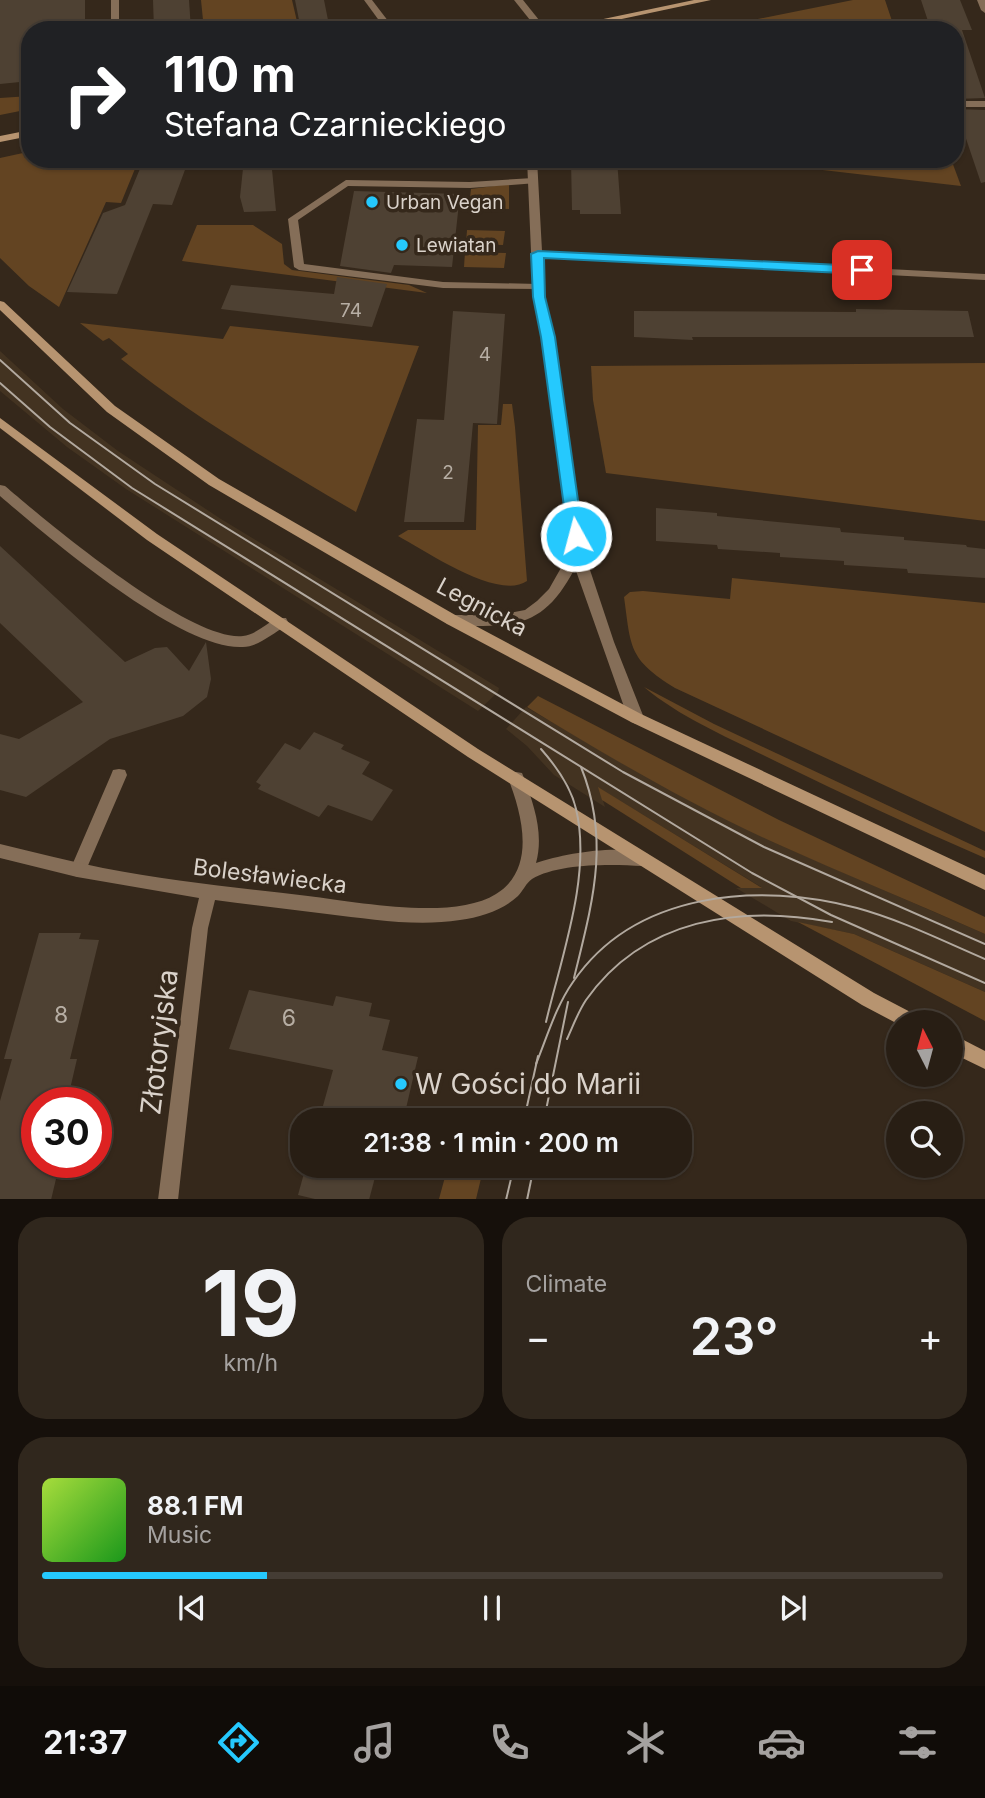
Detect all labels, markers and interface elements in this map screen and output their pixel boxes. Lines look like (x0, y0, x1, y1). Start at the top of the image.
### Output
text: 110 m (164, 45, 296, 104)
icon: right (49, 49, 140, 140)
text: Stefana Czarnieckiego (164, 105, 506, 144)
place label: Urban Vegan (386, 191, 503, 214)
marker: Urban Vegan (364, 194, 380, 210)
place label: Lewiatan (416, 234, 497, 257)
marker: Lewiatan (394, 237, 410, 253)
pin (832, 240, 892, 300)
icon: arrive (843, 251, 881, 289)
house number: 74 (340, 299, 362, 322)
house number: 4 (479, 343, 491, 366)
house number: 2 (442, 461, 454, 484)
position arrow (539, 499, 613, 573)
street label: Legnicka (432, 572, 532, 642)
street label: Bolesławiecka (191, 853, 349, 899)
street label: Złotoryjska (133, 967, 185, 1117)
house number: 8 (54, 1001, 68, 1029)
house number: 6 (282, 1004, 296, 1032)
north arrow (886, 1010, 962, 1087)
map controls (886, 1010, 963, 1178)
place label: W Gości do Marii (415, 1067, 641, 1101)
marker: W Gości do Marii (393, 1076, 409, 1092)
speed limit sign: 30 (21, 1087, 112, 1178)
button: search (886, 1101, 963, 1178)
text: 21:38 · 1 min · 200 m (363, 1127, 619, 1158)
text: 19 (202, 1248, 300, 1358)
text: Climate (526, 1270, 607, 1298)
text: 23° (690, 1305, 779, 1368)
text: − (526, 1314, 551, 1360)
text: + (918, 1314, 943, 1360)
text: km/h (223, 1349, 278, 1377)
text: 88.1 FM (147, 1490, 243, 1521)
text: Music (147, 1521, 212, 1549)
icon: previous (173, 1589, 211, 1627)
icon: pause (473, 1589, 511, 1627)
icon: next (774, 1589, 812, 1627)
icon: directions (214, 1718, 263, 1767)
icon: music (350, 1718, 399, 1767)
icon: phone (485, 1718, 534, 1767)
icon: climate (621, 1718, 670, 1767)
icon: car (757, 1718, 806, 1767)
icon: filters (893, 1718, 942, 1767)
text: 21:37 (43, 1723, 127, 1762)

